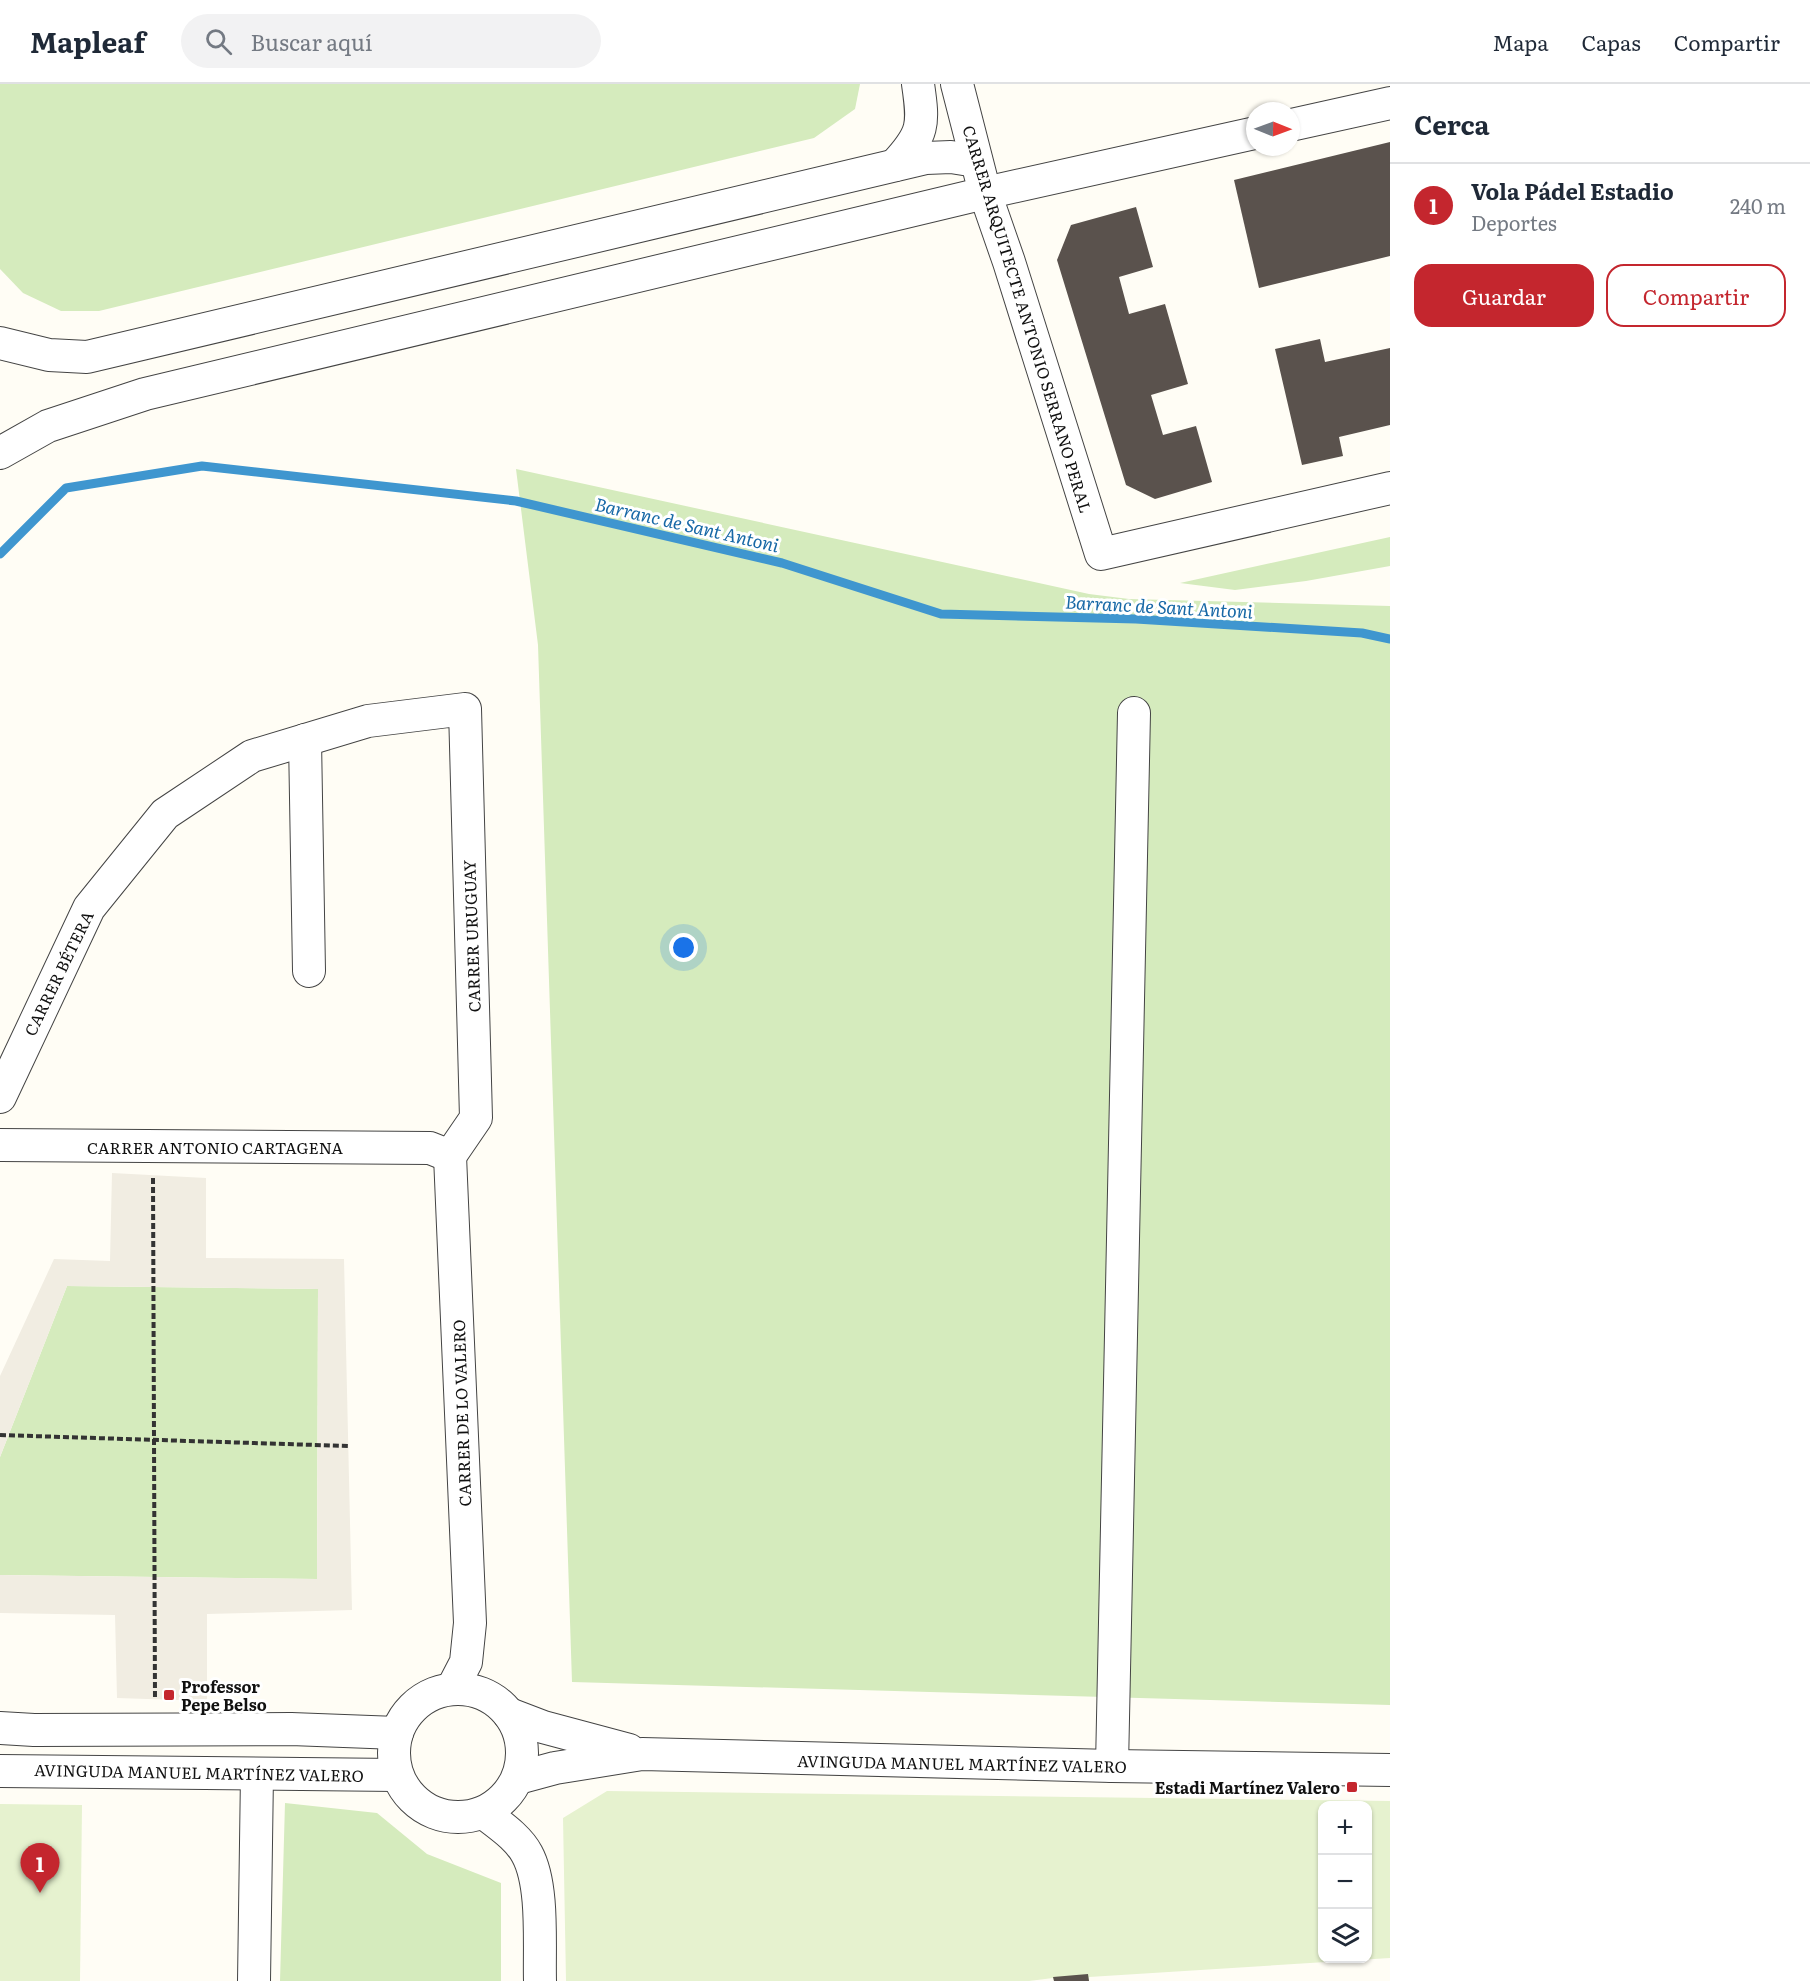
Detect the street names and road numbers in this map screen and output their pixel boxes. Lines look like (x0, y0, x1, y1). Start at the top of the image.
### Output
street label: CARRER ARQUITECTE ANTONIO SERRANO PERAL (957, 122, 1099, 516)
street label: CARRER URUGUAY (456, 859, 486, 1013)
street label: CARRER BÉTERA (17, 906, 99, 1040)
street label: CARRER ANTONIO CARTAGENA (87, 1135, 343, 1159)
street label: CARRER DE LO VALERO (446, 1319, 476, 1507)
street label: AVINGUDA MANUEL MARTÍNEZ VALERO (797, 1748, 1127, 1778)
street label: AVINGUDA MANUEL MARTÍNEZ VALERO (34, 1757, 364, 1787)

